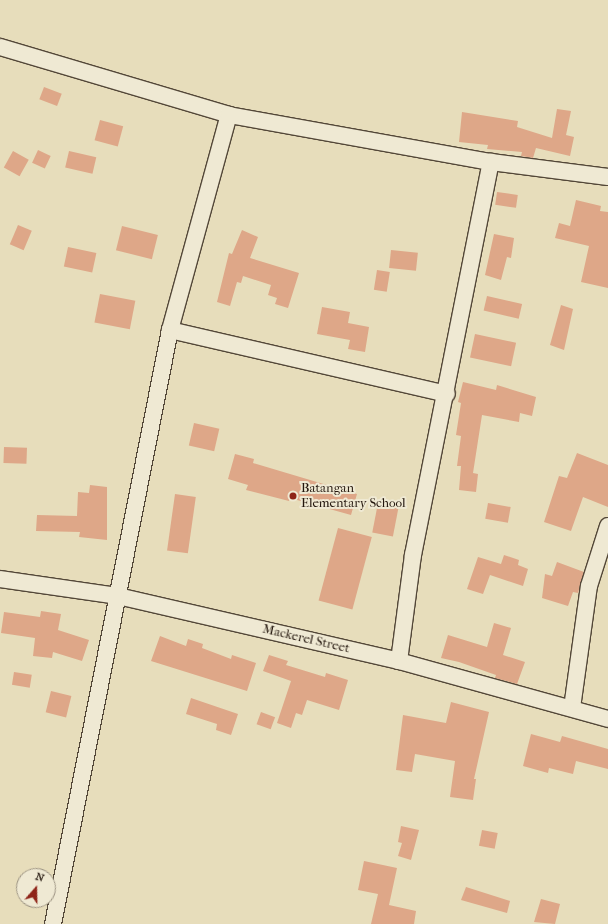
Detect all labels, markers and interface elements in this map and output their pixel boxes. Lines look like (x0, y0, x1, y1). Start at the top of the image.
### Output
place label: Batangan Elementary School (301, 481, 406, 512)
marker: Batangan Elementary School (288, 491, 298, 501)
street label: Mackerel Street (261, 621, 351, 657)
north arrow (16, 868, 56, 908)
text: N (34, 870, 46, 885)

